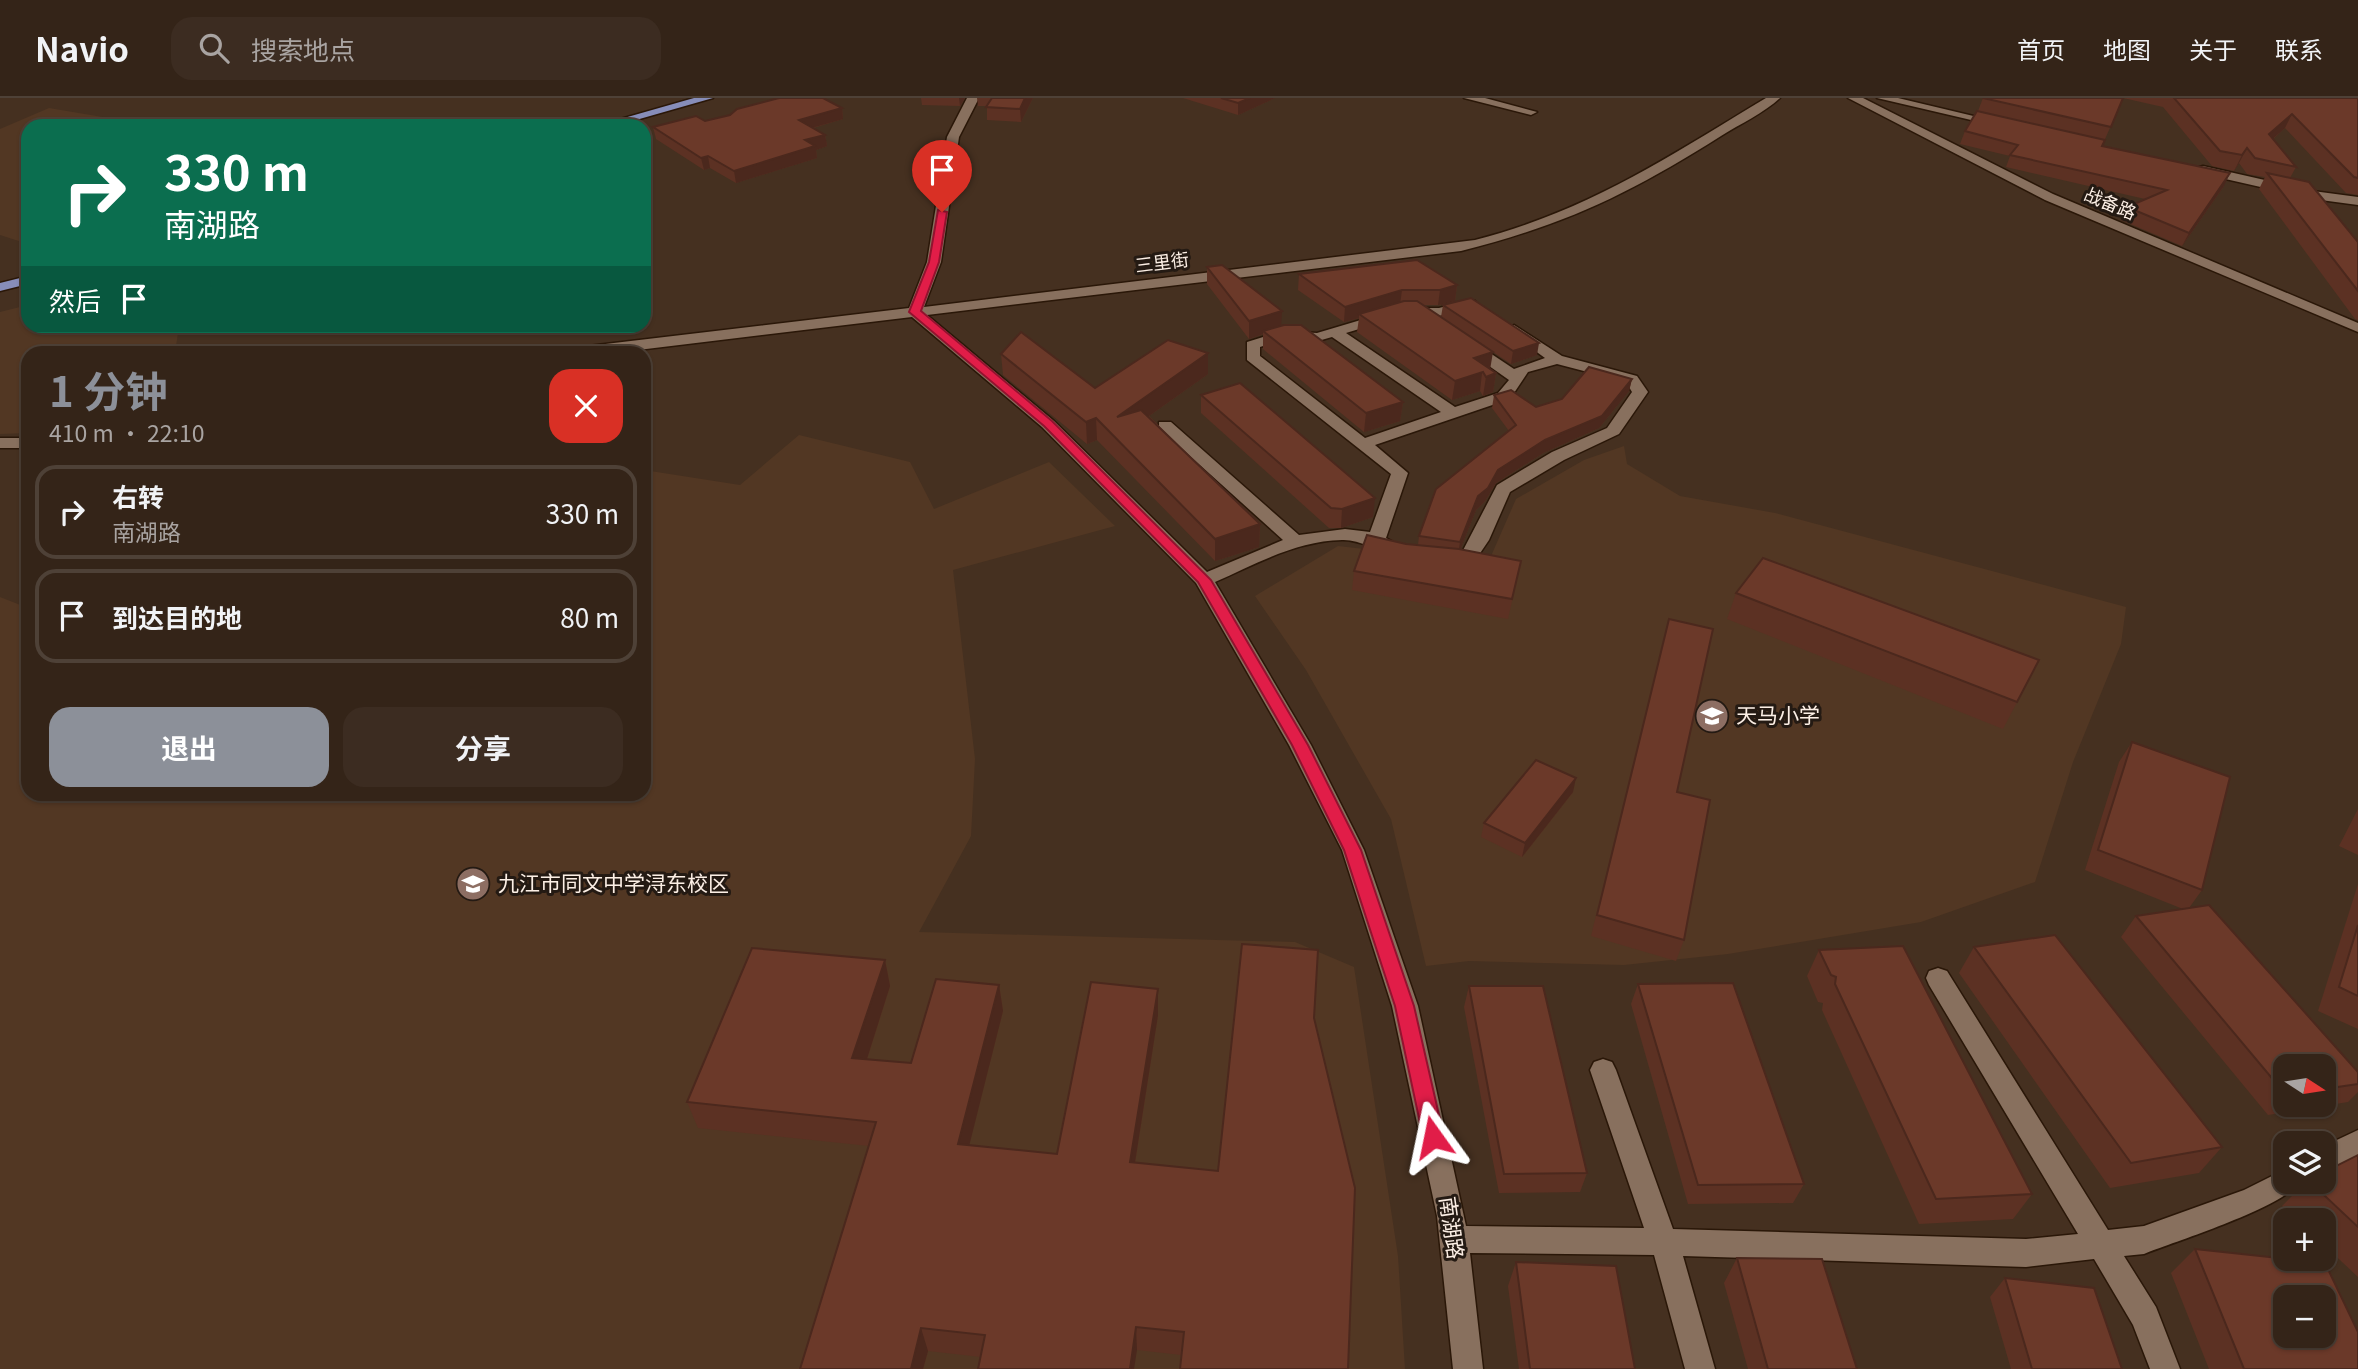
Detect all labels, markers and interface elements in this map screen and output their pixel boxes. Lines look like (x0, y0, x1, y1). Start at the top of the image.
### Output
search box (171, 17, 661, 80)
text: Navio (35, 24, 129, 72)
icon: search (195, 29, 233, 67)
text: 搜索地点 (251, 30, 355, 67)
text: 首页 (2017, 31, 2065, 66)
text: 地图 (2103, 31, 2151, 66)
text: 关于 (2189, 31, 2237, 66)
text: 联系 (2275, 31, 2323, 66)
text: 330 m (164, 134, 309, 205)
pin (912, 140, 972, 212)
icon: right (49, 147, 140, 238)
icon: arrive (923, 151, 961, 189)
street label: 战备路 (2081, 180, 2141, 225)
text: 南湖路 (164, 200, 260, 246)
street label: 三里街 (1133, 245, 1190, 277)
icon: arrive (115, 280, 153, 318)
text: 然后 (49, 281, 101, 318)
text: 1 分钟 (49, 358, 167, 419)
button: close (549, 369, 623, 443)
text: 410 m · 22:10 (49, 415, 205, 449)
text: 右转 (112, 477, 164, 514)
icon: right (53, 493, 91, 531)
text: 330 m (546, 494, 619, 531)
text: 南湖路 (112, 514, 181, 548)
icon: arrive (53, 597, 91, 635)
text: 到达目的地 (112, 598, 242, 635)
text: 80 m (560, 598, 619, 635)
school or university icon: 天马小学 (1693, 697, 1731, 735)
place label: 天马小学 (1736, 699, 1820, 729)
button: 退出 (49, 707, 329, 787)
button: 分享 (343, 707, 623, 787)
school or university icon: 九江市同文中学浔东校区 (454, 865, 492, 903)
place label: 九江市同文中学浔东校区 (498, 867, 729, 897)
north arrow (2273, 1054, 2336, 1116)
map controls (2273, 1054, 2336, 1348)
position arrow (1396, 1100, 1470, 1174)
button: layers (2273, 1131, 2336, 1194)
street label: 南湖路 (1434, 1194, 1472, 1261)
button: + (2273, 1208, 2336, 1271)
button: − (2273, 1285, 2336, 1348)

